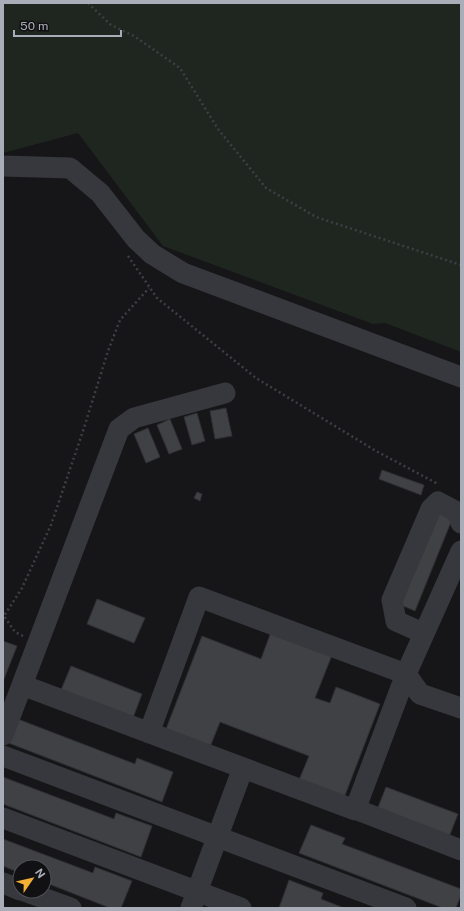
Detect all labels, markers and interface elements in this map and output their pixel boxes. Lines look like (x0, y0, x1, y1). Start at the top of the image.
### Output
scale bar (14, 12, 121, 38)
text: 50 m (20, 19, 48, 33)
north arrow (12, 859, 52, 899)
text: N (33, 866, 48, 880)

